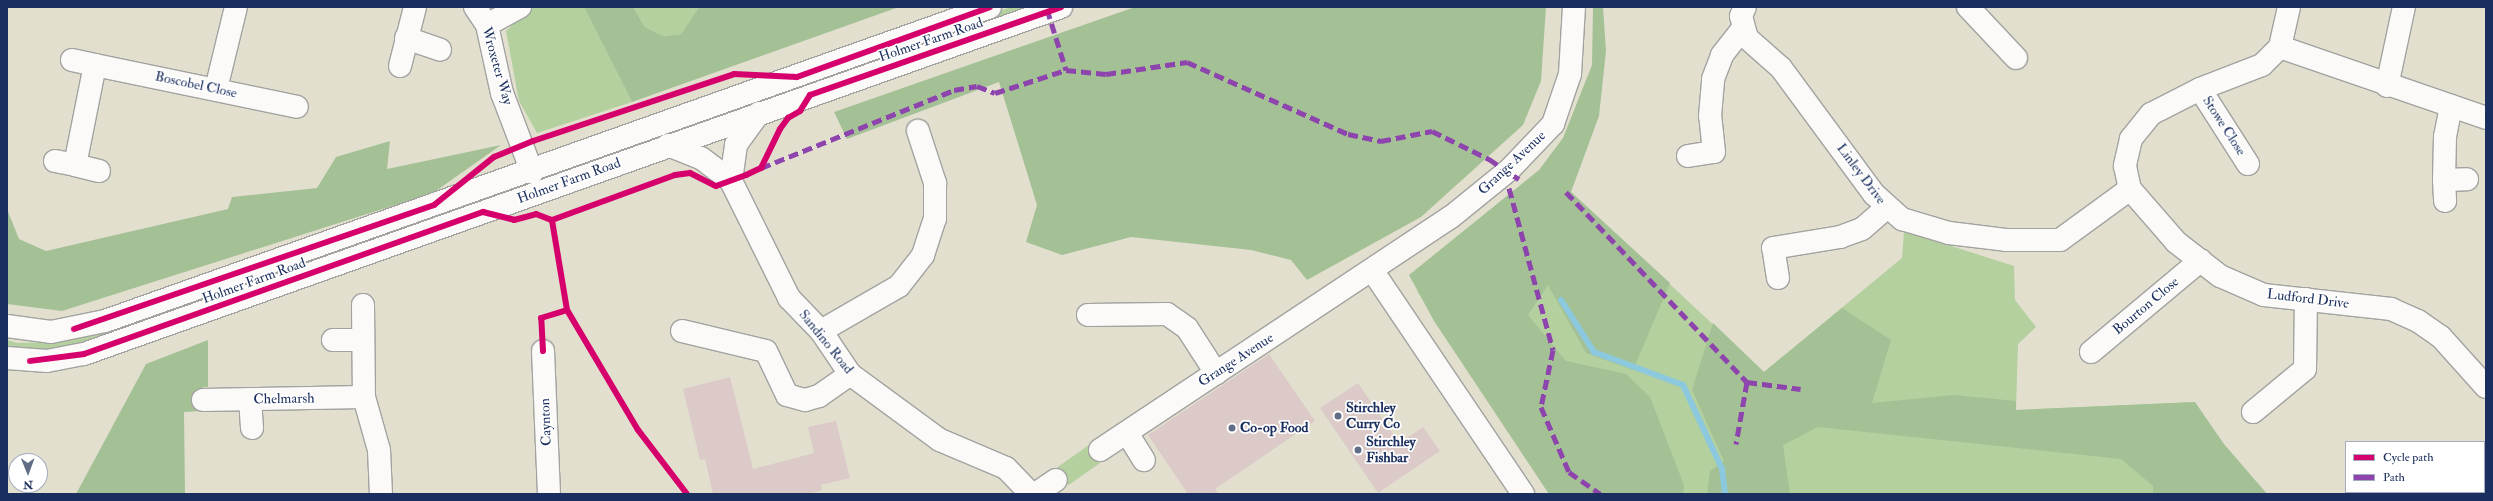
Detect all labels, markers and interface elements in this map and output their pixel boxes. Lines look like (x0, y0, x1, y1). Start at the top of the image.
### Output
street label: Holmer Farm Road (877, 14, 985, 66)
street label: Wroxeter Way (478, 25, 516, 107)
street label: Boscobel Close (153, 68, 239, 102)
street label: Stowe Close (2199, 93, 2249, 159)
street label: Grange Avenue (1475, 127, 1549, 199)
street label: Linley Drive (1833, 140, 1889, 208)
street label: Holmer Farm Road (515, 154, 623, 208)
street label: Holmer Farm Road (200, 254, 308, 308)
street label: Bourton Close (2110, 274, 2182, 338)
street label: Ludford Drive (2266, 286, 2350, 312)
street label: Sandino Road (795, 307, 857, 377)
street label: Grange Avenue (1195, 329, 1277, 391)
street label: Chelmarsh (253, 390, 315, 408)
street label: Caynton (537, 398, 555, 446)
place label: Stirchley Curry Co (1346, 400, 1400, 432)
marker: Stirchley Curry Co (1333, 411, 1343, 421)
place label: Co-op Food (1240, 420, 1308, 436)
marker: Co-op Food (1227, 423, 1237, 433)
place label: Stirchley Fishbar (1366, 434, 1416, 466)
legend (2345, 441, 2485, 493)
marker: Stirchley Fishbar (1353, 445, 1363, 455)
text: Cycle path (2383, 450, 2433, 465)
north arrow (8, 453, 48, 493)
text: Path (2383, 470, 2405, 485)
text: N (23, 478, 33, 491)

